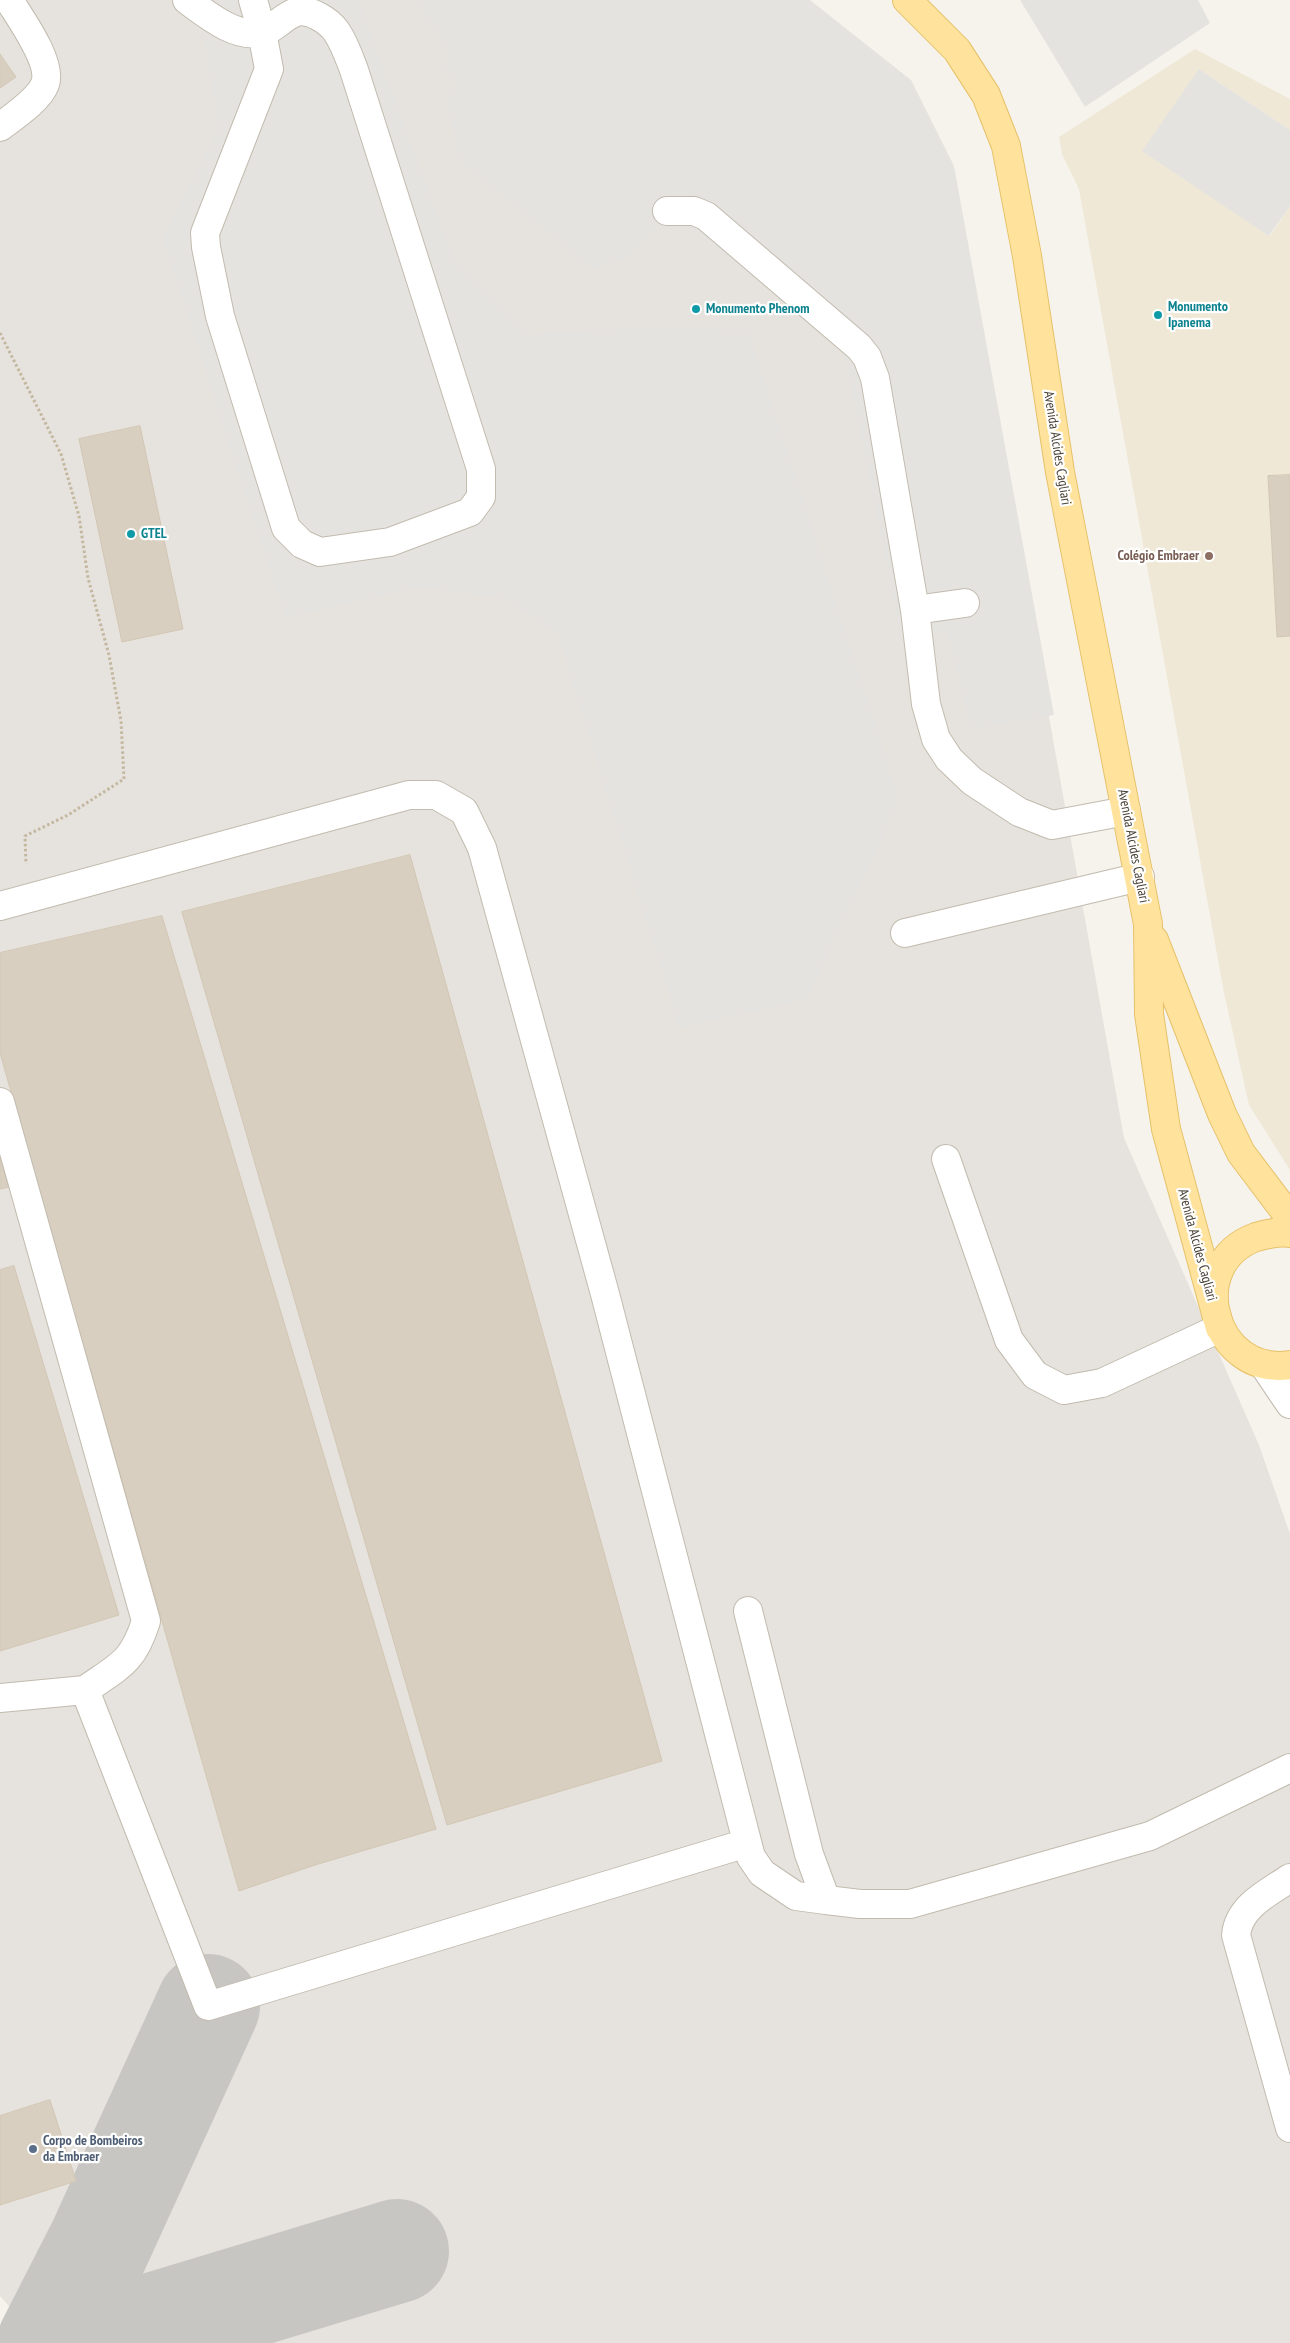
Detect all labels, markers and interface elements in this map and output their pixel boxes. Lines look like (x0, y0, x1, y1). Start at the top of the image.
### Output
place label: Monumento Ipanema (1168, 299, 1228, 332)
place label: Monumento Phenom (706, 301, 810, 317)
marker: Monumento Phenom (690, 303, 702, 315)
marker: Monumento Ipanema (1152, 309, 1164, 321)
street label: Avenida Alcides Cagliari (1040, 390, 1074, 506)
place label: GTEL (141, 526, 167, 542)
marker: GTEL (125, 528, 137, 540)
place label: Colégio Embraer (1117, 548, 1199, 564)
marker: Colégio Embraer (1203, 550, 1215, 562)
street label: Avenida Alcides Cagliari (1114, 788, 1152, 904)
street label: Avenida Alcides Cagliari (1174, 1187, 1220, 1303)
place label: Corpo de Bombeiros da Embraer (43, 2133, 143, 2166)
marker: Corpo de Bombeiros da Embraer (27, 2143, 39, 2155)

